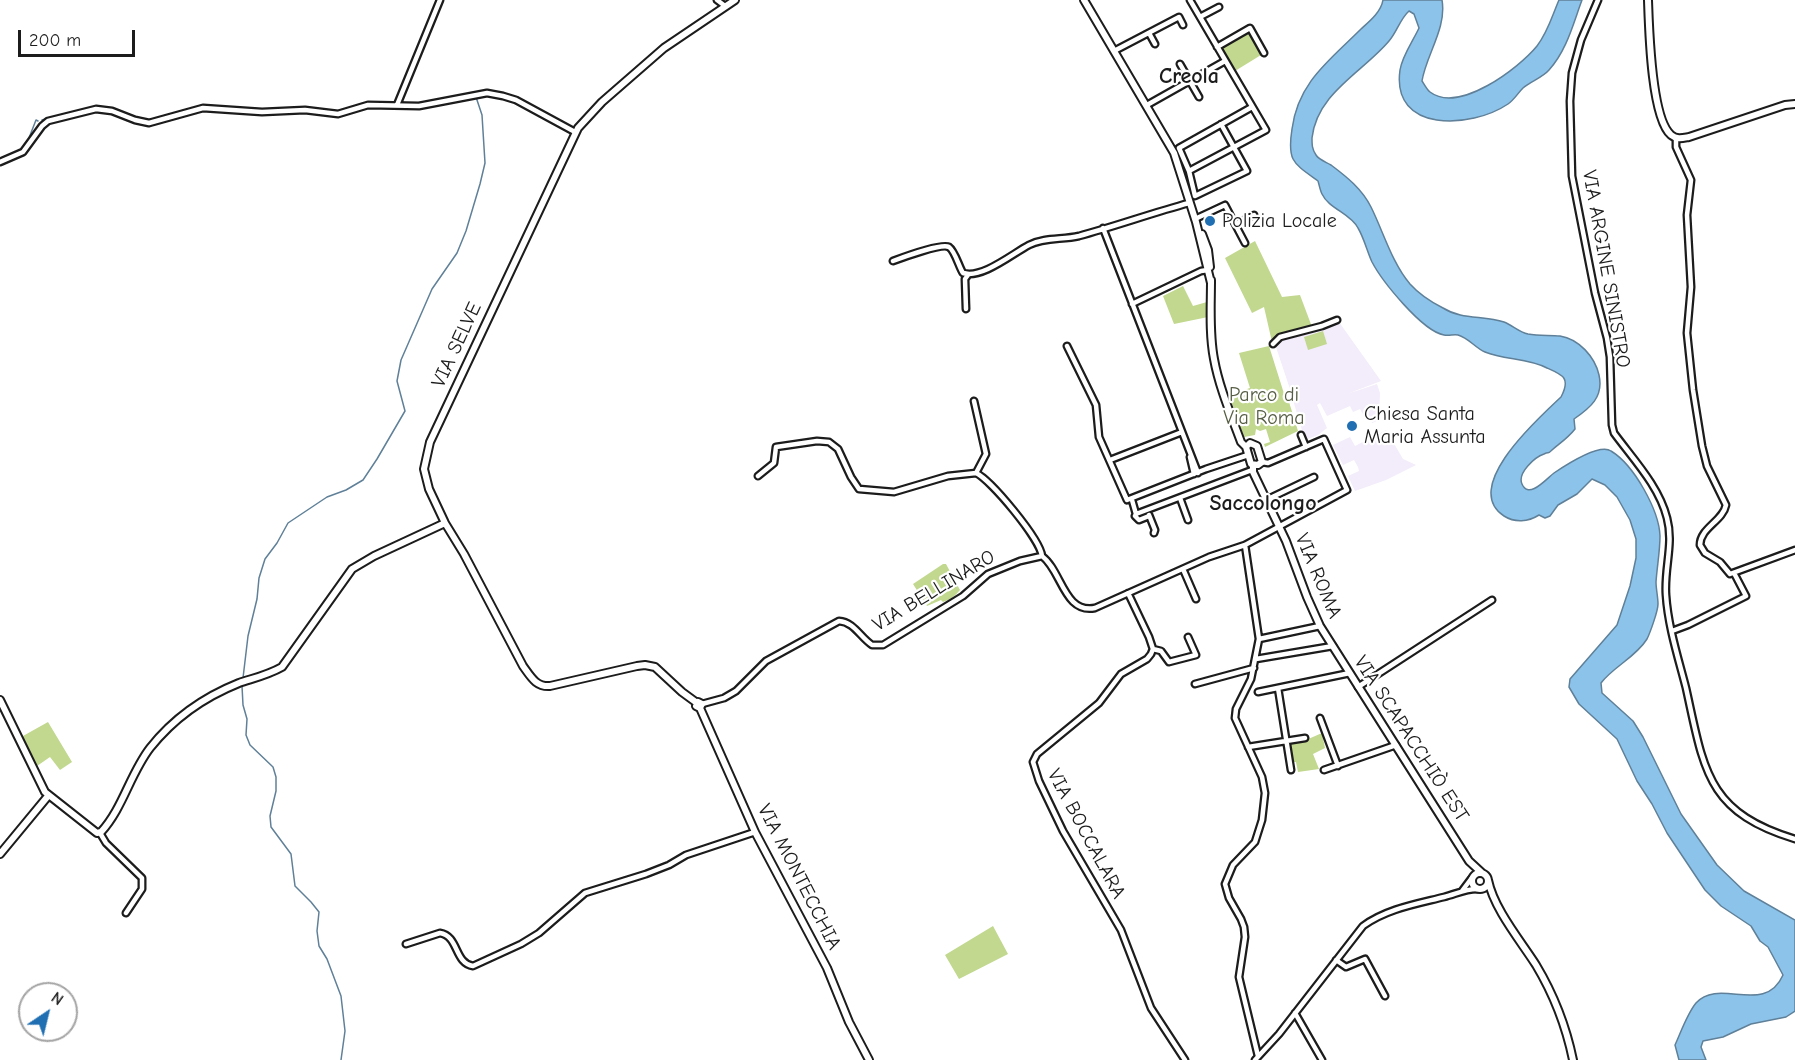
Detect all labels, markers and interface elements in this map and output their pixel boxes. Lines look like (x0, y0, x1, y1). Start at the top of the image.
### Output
scale bar (21, 18, 138, 56)
text: 200 m (29, 30, 81, 51)
district label: Creola (1159, 64, 1219, 90)
street label: VIA ARGINE SINISTRO (1577, 168, 1635, 370)
place label: Polizia Locale (1222, 209, 1337, 233)
marker: Polizia Locale (1203, 214, 1217, 228)
street label: VIA SELVE (427, 299, 487, 391)
park label: Parco di Via Roma (1223, 383, 1305, 430)
place label: Chiesa Santa Maria Assunta (1364, 402, 1486, 449)
marker: Chiesa Santa Maria Assunta (1345, 419, 1359, 433)
district label: Saccolongo (1209, 491, 1317, 517)
street label: VIA ROMA (1289, 530, 1347, 622)
street label: VIA BELLINARO (868, 545, 1000, 637)
street label: VIA SCAPACCHIÒ EST (1348, 651, 1474, 827)
street label: VIA BOCCALARA (1042, 765, 1130, 903)
street label: VIA MONTECCHIA (752, 800, 846, 954)
north arrow (18, 982, 78, 1042)
text: N (48, 989, 67, 1009)

